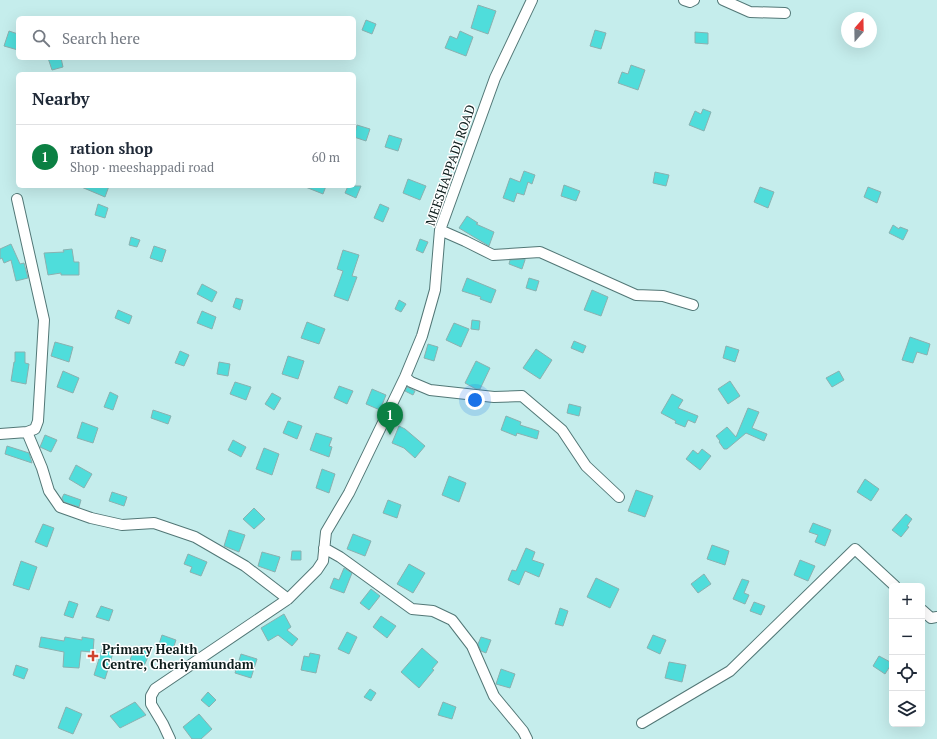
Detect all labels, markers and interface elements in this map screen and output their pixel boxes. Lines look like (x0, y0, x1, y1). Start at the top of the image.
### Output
north arrow (841, 12, 877, 48)
search box (16, 16, 356, 60)
icon: search (30, 27, 52, 49)
text: Search here (62, 28, 140, 48)
text: Nearby (32, 87, 90, 110)
street label: MEESHAPPADI ROAD (421, 102, 479, 228)
text: ration shop (70, 138, 153, 158)
text: 1 (41, 148, 49, 166)
text: 60 m (312, 148, 340, 166)
text: Shop · meeshappadi road (70, 158, 214, 176)
your location (465, 390, 485, 410)
pin: 1 (377, 402, 403, 435)
map controls (889, 583, 925, 727)
button: + (889, 583, 925, 619)
button: − (889, 619, 925, 655)
place label: Primary Health Centre, Cheriyamundam (102, 640, 254, 673)
marker: Primary Health Centre, Cheriyamundam (87, 650, 99, 662)
button: locate (889, 655, 925, 691)
button: layers (889, 691, 925, 727)

